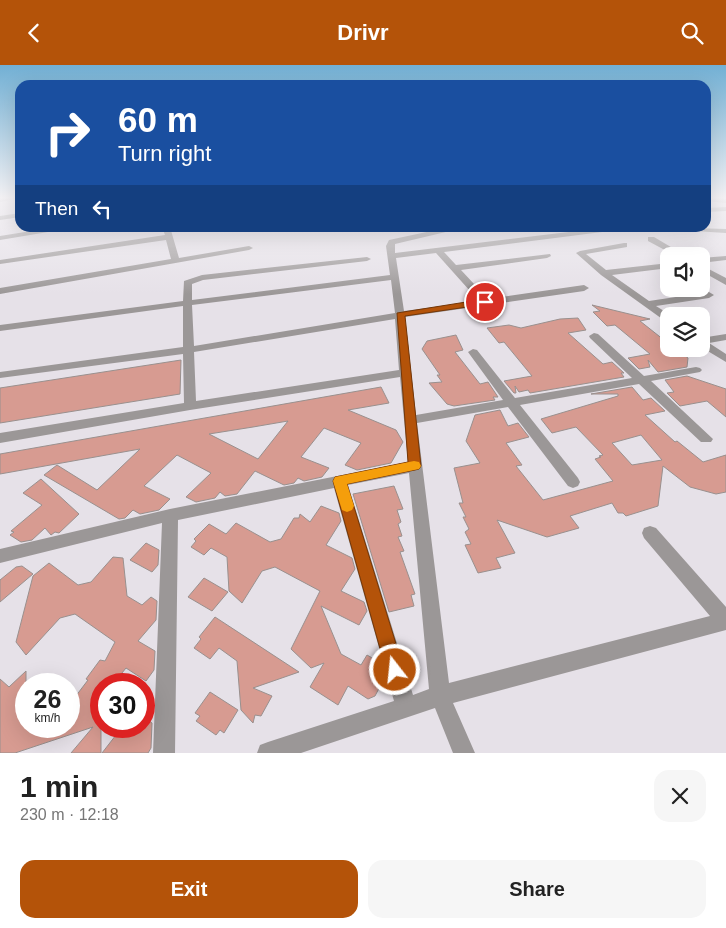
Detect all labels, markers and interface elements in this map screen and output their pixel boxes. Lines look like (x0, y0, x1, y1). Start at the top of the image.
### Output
icon: back (20, 19, 48, 47)
icon: search (678, 19, 706, 47)
text: Drivr (337, 20, 389, 45)
icon: right (35, 100, 100, 165)
text: 60 m (118, 100, 198, 139)
text: Turn right (118, 141, 211, 166)
icon: left (88, 195, 116, 223)
text: Then (35, 198, 78, 219)
map controls (660, 247, 710, 357)
button: sound (660, 247, 710, 297)
pin (464, 281, 506, 323)
icon: arrive (471, 288, 499, 316)
button: layers (660, 307, 710, 357)
position arrow (368, 643, 420, 695)
speed limit sign: 30 (90, 673, 155, 738)
text: 26 (34, 685, 61, 713)
text: km/h (34, 711, 61, 725)
text: 1 min (20, 770, 98, 803)
button: close (654, 770, 706, 822)
text: 230 m · 12:18 (20, 806, 119, 823)
button: Exit (20, 860, 358, 918)
button: Share (368, 860, 706, 918)

